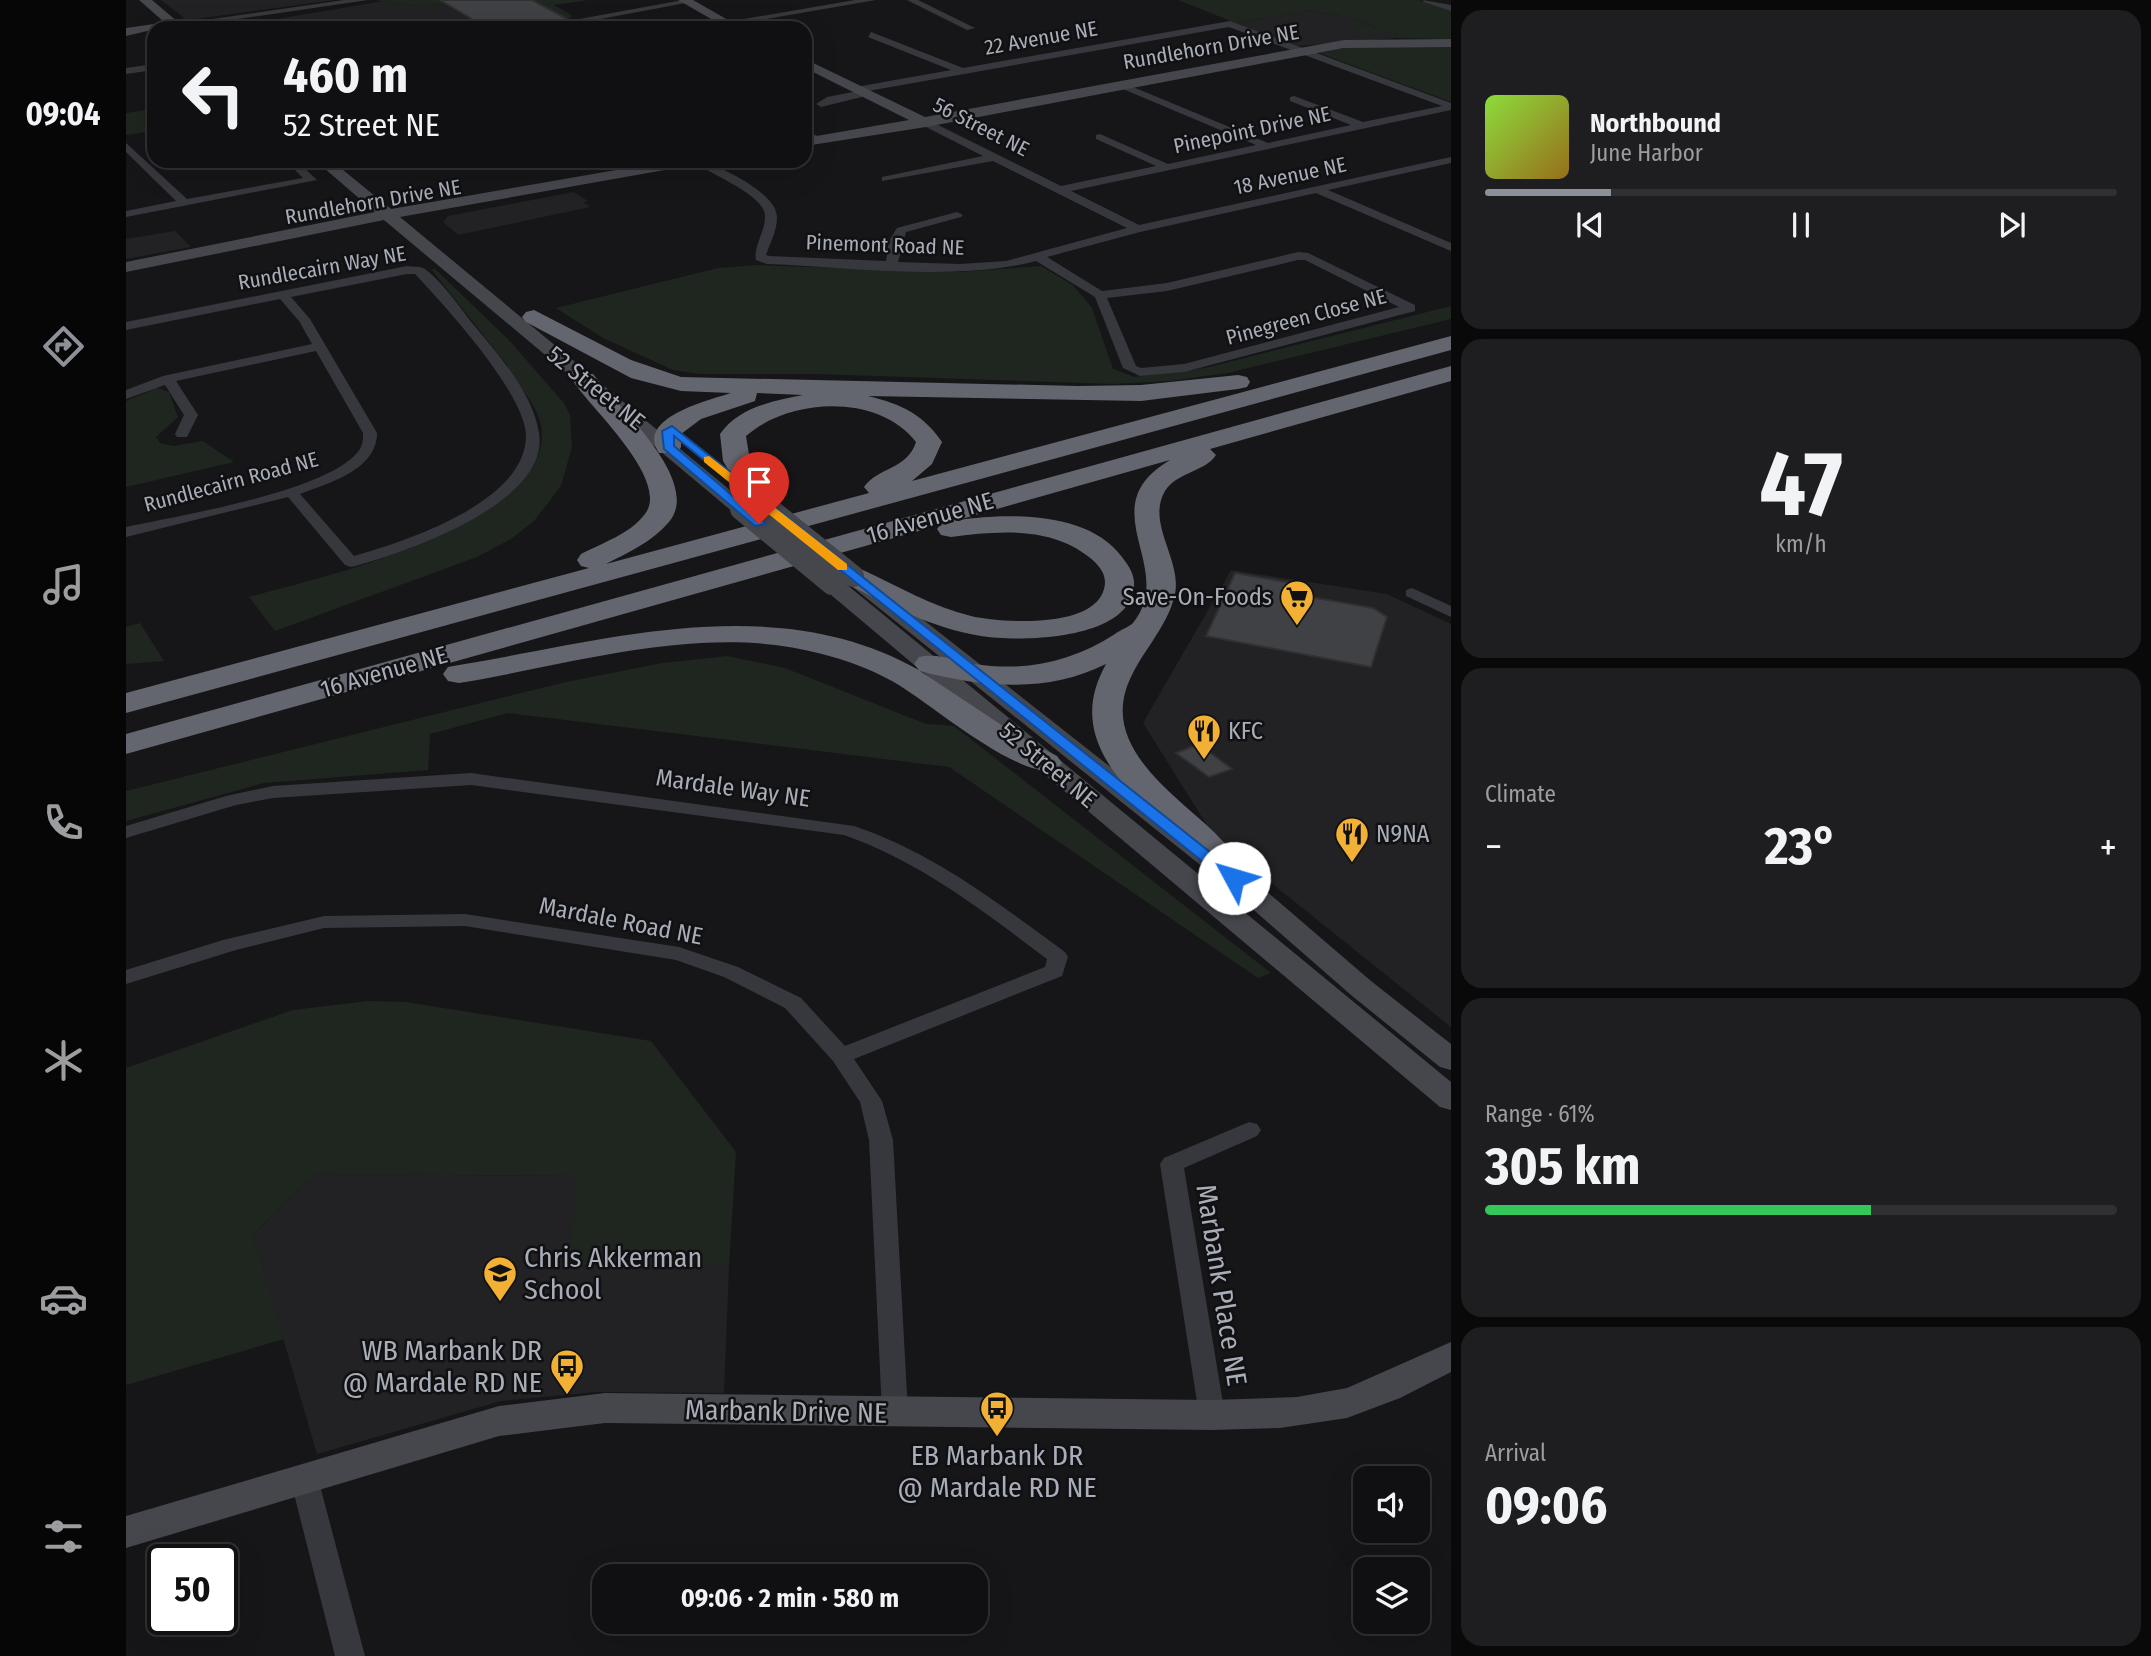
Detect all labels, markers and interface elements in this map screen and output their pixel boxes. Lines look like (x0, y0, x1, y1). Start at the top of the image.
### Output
street label: 22 Avenue NE (983, 15, 1100, 61)
street label: Rundlehorn Drive NE (1121, 19, 1301, 75)
text: 460 m (283, 46, 408, 105)
icon: left (168, 49, 259, 140)
street label: 56 Street NE (929, 92, 1033, 162)
text: 09:04 (25, 95, 101, 133)
street label: Pinepoint Drive NE (1171, 101, 1333, 159)
text: 52 Street NE (283, 106, 440, 144)
text: Northbound (1590, 108, 1721, 139)
text: June Harbor (1590, 139, 1703, 167)
street label: 18 Avenue NE (1231, 151, 1349, 201)
street label: Rundlehorn Drive NE (283, 174, 463, 230)
icon: previous (1571, 206, 1609, 244)
icon: pause (1782, 206, 1820, 244)
icon: next (1993, 206, 2031, 244)
street label: Pinemont Road NE (805, 229, 965, 261)
street label: Rundlecairn Way NE (236, 240, 408, 296)
street label: Pinegreen Close NE (1223, 283, 1389, 351)
icon: directions (39, 322, 88, 371)
street label: 52 Street NE (542, 340, 650, 436)
text: 47 (1759, 430, 1843, 539)
street label: Rundlecairn Road NE (141, 446, 321, 518)
pin (729, 452, 789, 524)
icon: arrive (740, 463, 778, 501)
street label: 16 Avenue NE (863, 487, 997, 549)
text: km/h (1775, 530, 1827, 558)
icon: music (39, 560, 88, 609)
supermarket icon: Save-On-Foods (1278, 578, 1316, 627)
place label: Save-On-Foods (1123, 583, 1272, 611)
street label: 16 Avenue NE (317, 641, 451, 703)
restaurant icon: KFC (1185, 712, 1223, 761)
street label: 52 Street NE (994, 717, 1102, 813)
place label: KFC (1228, 717, 1263, 745)
street label: Mardale Way NE (654, 763, 812, 813)
text: Climate (1485, 780, 1556, 808)
icon: phone (39, 798, 88, 847)
restaurant icon: N9NA (1333, 815, 1371, 864)
text: 23° (1764, 815, 1837, 878)
place label: N9NA (1376, 820, 1430, 848)
text: − (1485, 824, 1502, 870)
text: + (2100, 824, 2117, 870)
position arrow (1197, 841, 1271, 915)
street label: Mardale Road NE (537, 891, 705, 951)
icon: climate (39, 1036, 88, 1085)
text: Range · 61% (1485, 1100, 1595, 1128)
text: 305 km (1485, 1135, 1640, 1198)
street label: Marbank Place NE (1189, 1182, 1254, 1388)
place label: Chris Akkerman School (524, 1241, 702, 1306)
school or university icon: Chris Akkerman School (481, 1254, 519, 1303)
icon: car (39, 1274, 88, 1323)
place label: WB Marbank DR @ Mardale RD NE (343, 1334, 542, 1399)
bus stop icon: WB Marbank DR @ Mardale RD NE (548, 1347, 586, 1396)
bus stop icon: EB Marbank DR @ Mardale RD NE (978, 1389, 1016, 1438)
street label: Marbank Drive NE (685, 1393, 887, 1430)
place label: EB Marbank DR @ Mardale RD NE (897, 1439, 1097, 1504)
text: Arrival (1485, 1439, 1546, 1467)
map controls (1353, 1466, 1430, 1634)
button: sound (1353, 1466, 1430, 1543)
text: 09:06 (1485, 1474, 1607, 1537)
icon: filters (39, 1512, 88, 1561)
speed limit sign: 50 (147, 1544, 238, 1635)
button: layers (1353, 1557, 1430, 1634)
text: 09:06 · 2 min · 580 m (681, 1583, 899, 1614)

